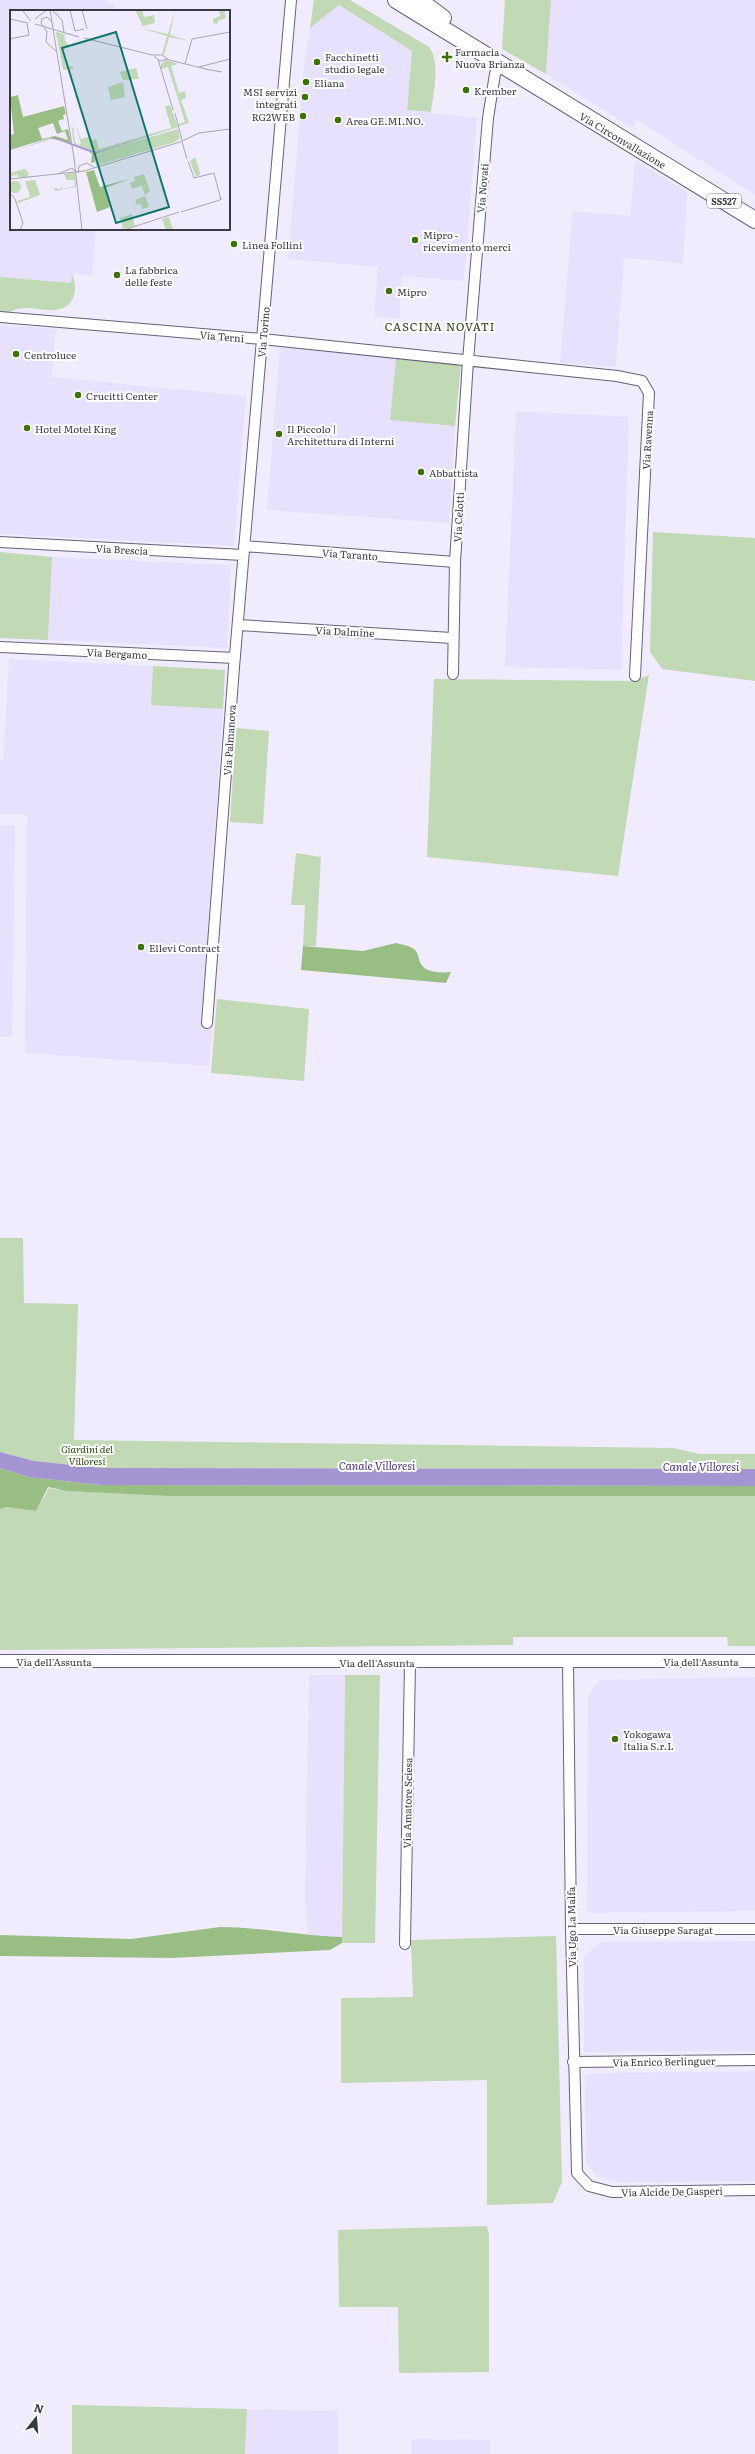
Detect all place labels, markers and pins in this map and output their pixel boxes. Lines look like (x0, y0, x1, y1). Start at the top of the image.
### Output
place label: Farmacia Nuova Brianza (455, 44, 526, 71)
place label: Facchinetti studio legale (325, 49, 385, 76)
marker: Farmacia Nuova Brianza (442, 52, 452, 62)
marker: Facchinetti studio legale (312, 57, 322, 67)
place label: Eliana (314, 75, 345, 90)
marker: Eliana (301, 77, 311, 87)
place label: Krember (474, 83, 517, 98)
place label: MSI servizi integrati (243, 84, 298, 111)
marker: Krember (461, 85, 471, 95)
marker: MSI servizi integrati (300, 92, 310, 102)
place label: RG2WEB (252, 109, 295, 124)
marker: RG2WEB (298, 111, 308, 121)
place label: Area GE.MI.NO. (346, 113, 424, 128)
marker: Area GE.MI.NO. (333, 115, 343, 125)
place label: Mipro - ricevimento merci (423, 227, 512, 254)
marker: Mipro - ricevimento merci (410, 235, 420, 245)
place label: Linea Follini (242, 237, 303, 252)
marker: Linea Follini (229, 239, 239, 249)
place label: La fabbrica delle feste (125, 262, 178, 289)
marker: La fabbrica delle feste (112, 270, 122, 280)
place label: Mipro (397, 284, 427, 299)
marker: Mipro (384, 286, 394, 296)
place label: Centroluce (24, 347, 76, 362)
marker: Centroluce (11, 349, 21, 359)
place label: Crucitti Center (86, 388, 158, 403)
marker: Crucitti Center (73, 390, 83, 400)
place label: Hotel Motel King (35, 421, 117, 436)
place label: Il Piccolo | Architettura di Interni (287, 421, 395, 448)
marker: Hotel Motel King (22, 423, 32, 433)
marker: Il Piccolo | Architettura di Interni (274, 429, 284, 439)
place label: Abbattista (429, 465, 479, 480)
marker: Abbattista (416, 467, 426, 477)
place label: Ellevi Contract (149, 940, 220, 955)
marker: Ellevi Contract (136, 942, 146, 952)
place label: Yokogawa Italia S.r.L (623, 1726, 674, 1753)
marker: Yokogawa Italia S.r.L (610, 1734, 620, 1744)

